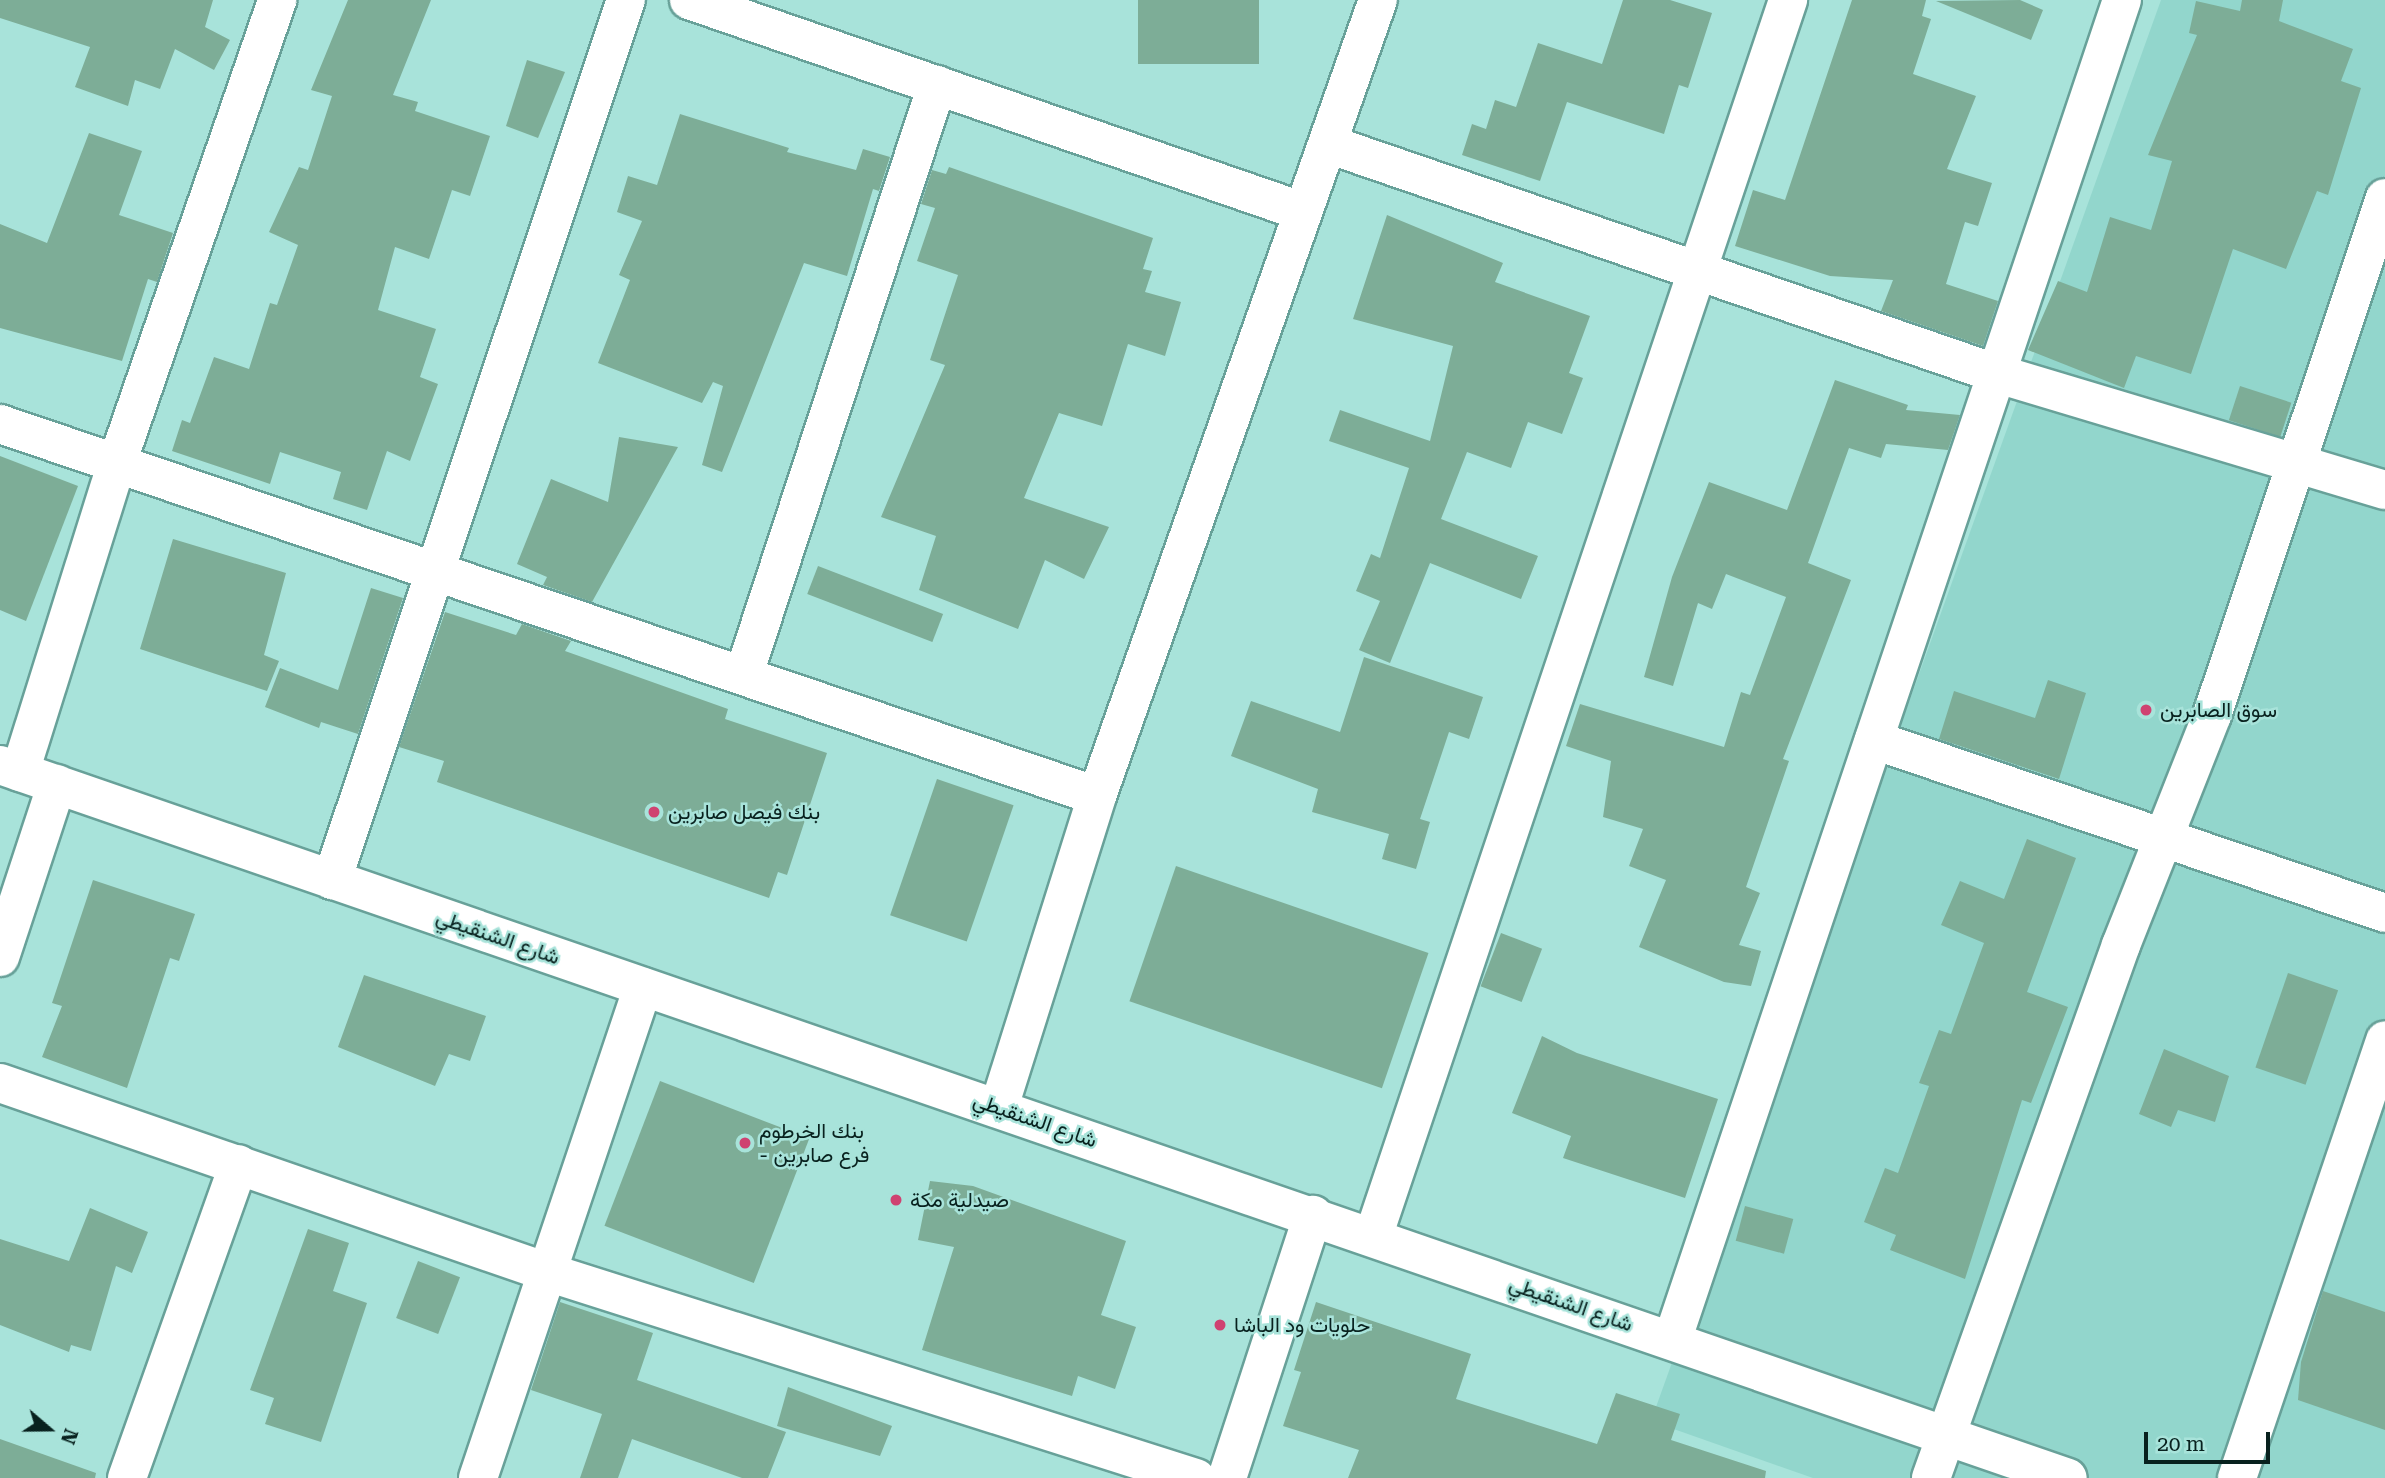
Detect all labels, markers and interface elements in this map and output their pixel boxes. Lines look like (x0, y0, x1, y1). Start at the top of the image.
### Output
place label: سوق الصابرين (2160, 697, 2277, 723)
marker: سوق الصابرين (2138, 702, 2154, 718)
place label: بنك فيصل صابرين (668, 799, 820, 825)
marker: بنك فيصل صابرين (646, 804, 662, 820)
street label: شارع الشنقيطي (433, 904, 563, 970)
street label: شارع الشنقيطي (970, 1087, 1100, 1153)
place label: بنك الخرطوم - فرع صابرين (759, 1118, 869, 1168)
marker: بنك الخرطوم - فرع صابرين (737, 1135, 753, 1151)
place label: صيدلية مكة (910, 1187, 1009, 1213)
marker: صيدلية مكة (888, 1192, 904, 1208)
street label: شارع الشنقيطي (1506, 1271, 1636, 1337)
place label: حلويات ود الباشا (1234, 1312, 1370, 1338)
marker: حلويات ود الباشا (1212, 1317, 1228, 1333)
north arrow (14, 1394, 84, 1464)
scale bar (2147, 1418, 2273, 1462)
text: N (56, 1426, 83, 1447)
text: 20 m (2157, 1432, 2205, 1456)

